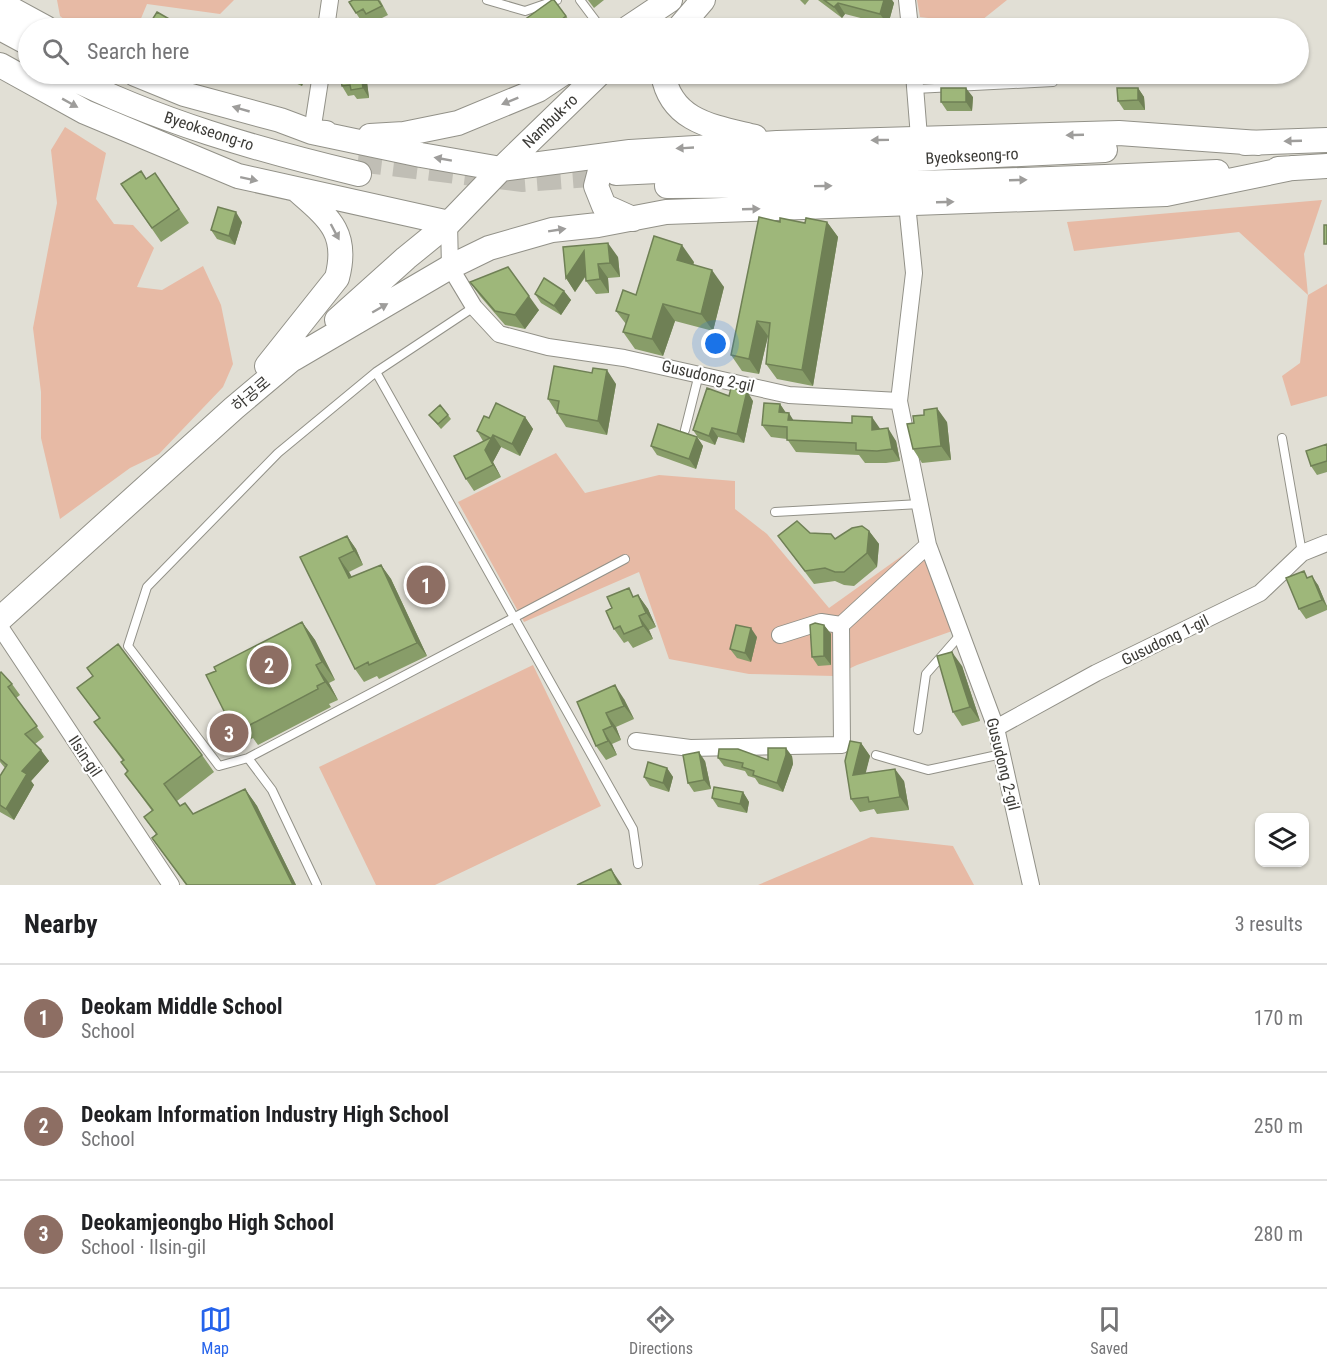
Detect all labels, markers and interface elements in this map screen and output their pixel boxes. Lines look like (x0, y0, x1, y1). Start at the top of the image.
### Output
search box (18, 18, 1309, 84)
icon: search (39, 35, 72, 68)
text: Search here (87, 39, 189, 64)
street label: Nambuk-ro (519, 90, 581, 152)
one-way arrow (501, 97, 519, 106)
one-way arrow (61, 98, 78, 108)
one-way arrow (232, 104, 250, 113)
street label: Byeokseong-ro (162, 108, 256, 154)
one-way arrow (1065, 130, 1084, 139)
one-way arrow (870, 136, 889, 145)
one-way arrow (1283, 137, 1302, 146)
one-way arrow (676, 144, 695, 153)
street label: Byeokseong-ro (925, 144, 1019, 168)
one-way arrow (434, 154, 453, 163)
one-way arrow (240, 175, 259, 184)
one-way arrow (1009, 176, 1028, 185)
one-way arrow (814, 181, 833, 190)
one-way arrow (936, 198, 955, 207)
one-way arrow (741, 205, 760, 214)
one-way arrow (330, 224, 340, 241)
one-way arrow (548, 225, 567, 234)
one-way arrow (372, 303, 389, 313)
your location (701, 329, 730, 358)
street label: Gusudong 2-gil (660, 356, 756, 396)
street label: 하공로 (228, 372, 274, 415)
pin: 1 (406, 562, 446, 608)
street label: Gusudong 1-gil (1118, 611, 1212, 669)
pin: 2 (250, 642, 288, 688)
pin: 3 (210, 710, 248, 756)
street label: Gusudong 2-gil (982, 716, 1024, 812)
street label: Ilsin-gil (64, 732, 106, 780)
map controls (1255, 813, 1309, 867)
button: layers (1255, 813, 1309, 867)
text: Nearby (24, 909, 98, 939)
text: 3 results (1235, 912, 1303, 936)
text: Deokam Middle School (81, 994, 283, 1019)
text: 1 (38, 1006, 49, 1030)
text: 170 m (1254, 1006, 1303, 1030)
text: School (81, 1019, 135, 1043)
text: Deokam Information Industry High School (81, 1102, 449, 1127)
text: 2 (38, 1114, 49, 1138)
text: 250 m (1254, 1114, 1303, 1138)
text: School (81, 1127, 135, 1151)
text: Deokamjeongbo High School (81, 1210, 334, 1235)
text: 3 (38, 1222, 49, 1246)
text: 280 m (1254, 1222, 1303, 1246)
text: School · Ilsin-gil (81, 1235, 206, 1259)
tab: Map (199, 1303, 232, 1358)
tab: Directions (629, 1303, 693, 1358)
tab: Saved (1090, 1303, 1128, 1358)

